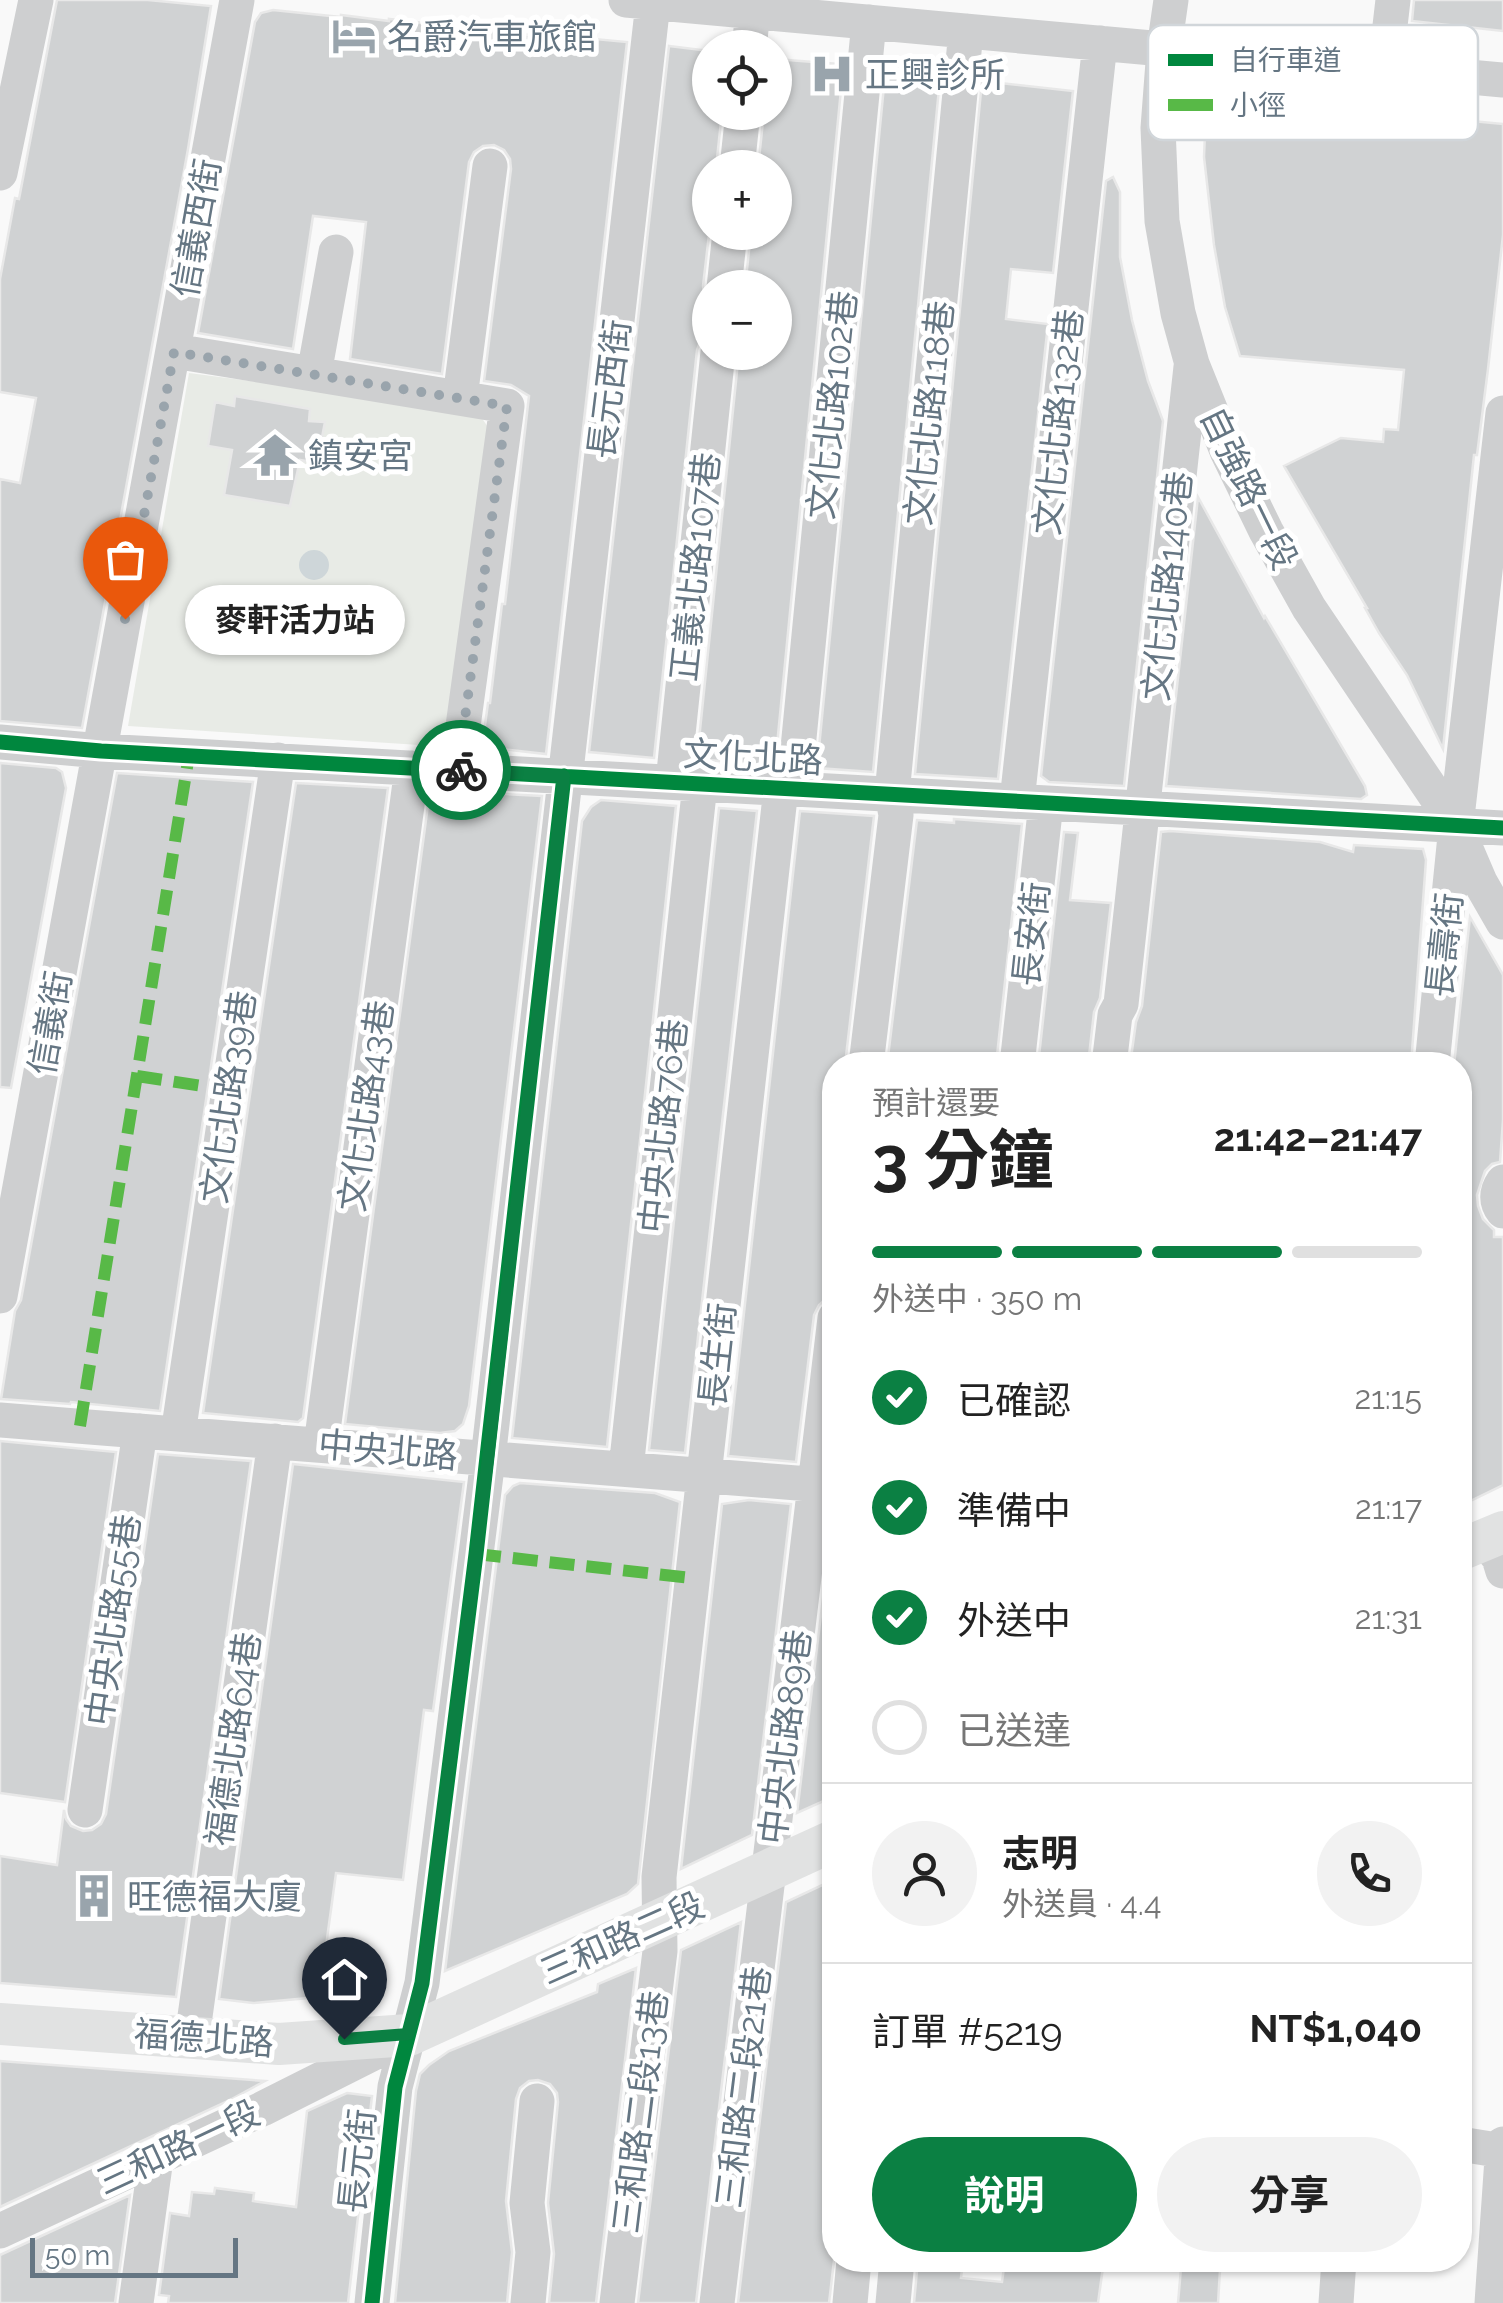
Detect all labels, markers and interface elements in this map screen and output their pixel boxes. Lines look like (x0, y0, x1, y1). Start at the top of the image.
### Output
hotel icon: 名爵汽車旅館 (330, 12, 378, 60)
place label: 名爵汽車旅館 (387, 16, 597, 57)
legend (1148, 25, 1478, 140)
map controls (692, 30, 792, 370)
button: locate (692, 30, 792, 130)
text: 自行車道 (1230, 44, 1342, 77)
hospital icon: 正興診所 (808, 50, 856, 98)
place label: 正興診所 (865, 54, 1005, 95)
text: 小徑 (1230, 89, 1286, 122)
button: + (692, 150, 792, 250)
street label: 信義西街 (164, 155, 228, 301)
button: − (692, 270, 792, 370)
street label: 文化北路102巷 (800, 289, 864, 521)
street label: 文化北路118巷 (897, 299, 961, 527)
street label: 文化北路132巷 (1026, 307, 1090, 537)
street label: 長元西街 (580, 317, 638, 461)
street label: 自強路一段 (1192, 400, 1306, 576)
temple icon: 鎮安宮 (251, 431, 299, 479)
place label: 鎮安宮 (308, 435, 413, 476)
street label: 正義北路107巷 (663, 451, 727, 683)
street label: 文化北路140巷 (1135, 469, 1199, 703)
pin (83, 517, 168, 620)
icon: bag (98, 532, 153, 587)
callout: 麥軒活力站 (185, 584, 405, 654)
text: 麥軒活力站 (215, 601, 375, 638)
courier (411, 720, 511, 820)
street label: 文化北路 (682, 733, 824, 781)
icon: bike (434, 743, 489, 798)
street label: 長安街 (1005, 880, 1057, 988)
street label: 長壽街 (1418, 891, 1470, 999)
street label: 信義街 (21, 968, 79, 1078)
street label: 文化北路39巷 (193, 988, 263, 1206)
street label: 文化北路43巷 (331, 998, 401, 1214)
street label: 中央北路76巷 (631, 1017, 695, 1235)
text: 預計還要 (872, 1084, 1000, 1121)
text: 21:42–21:47 (1214, 1115, 1422, 1160)
text: 3 分鐘 (872, 1122, 1054, 1198)
text: 外送中 · 350 m (872, 1280, 1082, 1317)
street label: 長生街 (691, 1301, 743, 1409)
icon: check (872, 1370, 927, 1425)
text: 已確認 (957, 1378, 1071, 1423)
text: 21:15 (1354, 1379, 1422, 1416)
street label: 中央北路 (316, 1423, 460, 1477)
icon: check (872, 1480, 927, 1535)
text: 準備中 (957, 1488, 1071, 1533)
text: 21:17 (1355, 1489, 1422, 1526)
street label: 中央北路55巷 (78, 1512, 148, 1728)
icon: check (872, 1590, 927, 1645)
text: 外送中 (957, 1598, 1071, 1643)
text: 21:31 (1355, 1599, 1422, 1636)
street label: 中央北路89巷 (751, 1627, 819, 1847)
street label: 福德北路64巷 (198, 1630, 268, 1848)
text: 已送達 (957, 1708, 1071, 1753)
button: person (872, 1821, 977, 1926)
button: phone (1317, 1821, 1422, 1926)
text: 志明 (1002, 1831, 1078, 1876)
building icon: 旺德福大廈 (70, 1872, 118, 1920)
place label: 旺德福大廈 (127, 1876, 302, 1917)
street label: 三和路二段 (534, 1884, 710, 1992)
text: 外送員 · 4.4 (1002, 1885, 1161, 1922)
pin (302, 1937, 387, 2040)
icon: home (317, 1952, 372, 2007)
street label: 三和路二段21巷 (708, 1964, 778, 2210)
street label: 三和路二段13巷 (605, 1989, 675, 2235)
text: NT$1,040 (1249, 2006, 1422, 2051)
text: 訂單 #5219 (872, 2009, 1063, 2054)
street label: 福德北路 (133, 2013, 275, 2063)
street label: 三和路一段 (90, 2091, 266, 2203)
street label: 長元街 (331, 2107, 383, 2215)
button: 說明 (872, 2137, 1137, 2252)
button: 分享 (1157, 2137, 1422, 2252)
scale bar (30, 2233, 238, 2278)
text: 50 m (45, 2239, 110, 2272)

